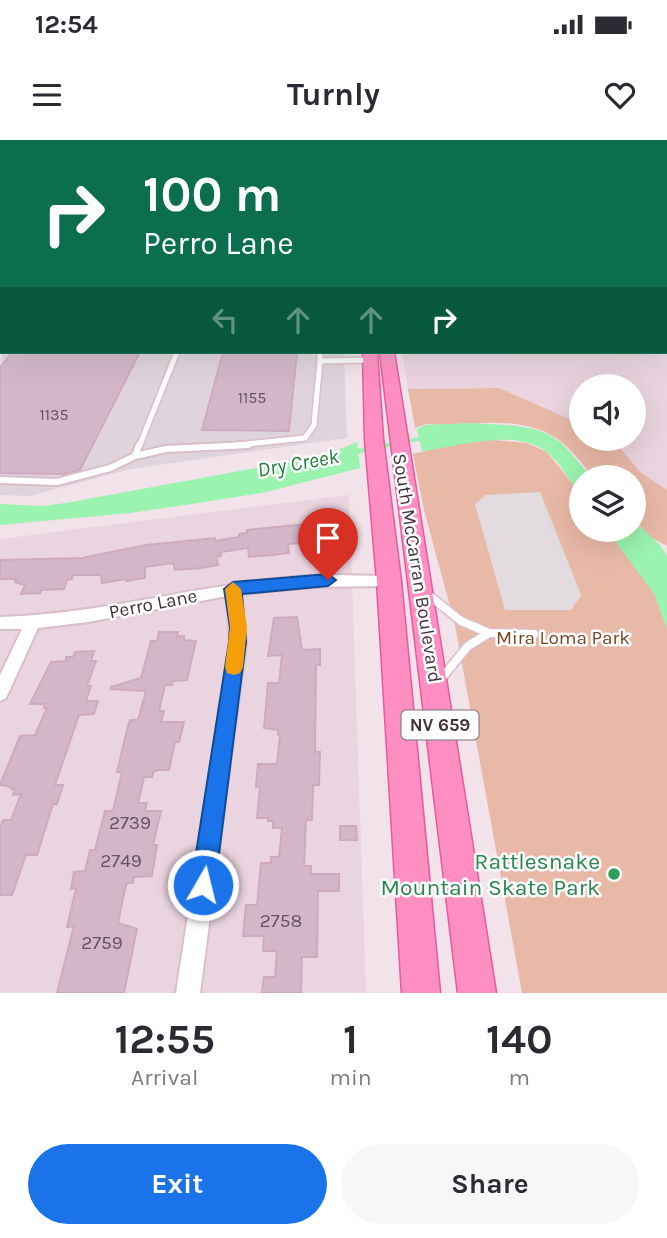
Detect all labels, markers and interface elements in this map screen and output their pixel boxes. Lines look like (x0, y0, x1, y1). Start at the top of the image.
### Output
text: 12:54 (35, 9, 98, 40)
icon: menu (28, 76, 66, 114)
text: Turnly (287, 76, 380, 113)
icon: heart (601, 76, 639, 114)
text: 100 m (143, 166, 281, 223)
icon: right (28, 168, 119, 259)
text: Perro Lane (143, 225, 294, 262)
icon: left (206, 301, 244, 339)
icon: ahead (279, 301, 317, 339)
icon: ahead (352, 301, 390, 339)
icon: right (425, 301, 463, 339)
map controls (569, 374, 646, 542)
button: sound (569, 374, 646, 451)
house number: 1155 (238, 388, 266, 407)
house number: 1135 (39, 405, 69, 424)
water label: Dry Creek (255, 444, 341, 482)
street label: South McCarran Boulevard (388, 452, 446, 684)
button: layers (569, 465, 646, 542)
pin (298, 508, 358, 580)
icon: arrive (309, 519, 347, 557)
street label: Perro Lane (107, 585, 199, 623)
park label: Mira Loma Park (496, 627, 630, 649)
road number: NV 659 (402, 710, 478, 740)
house number: 2739 (109, 812, 151, 834)
position arrow (166, 848, 240, 922)
place label: Rattlesnake Mountain Skate Park (381, 848, 600, 901)
house number: 2749 (100, 850, 142, 872)
marker: Rattlesnake Mountain Skate Park (606, 866, 622, 882)
house number: 2758 (260, 910, 302, 932)
house number: 2759 (81, 932, 123, 954)
text: 12:55 (114, 1014, 215, 1064)
text: 1 (343, 1014, 358, 1064)
text: 140 (486, 1014, 553, 1064)
text: Arrival (131, 1064, 198, 1091)
text: min (329, 1064, 372, 1091)
text: m (509, 1064, 530, 1091)
button: Exit (28, 1144, 327, 1224)
button: Share (341, 1144, 639, 1224)

